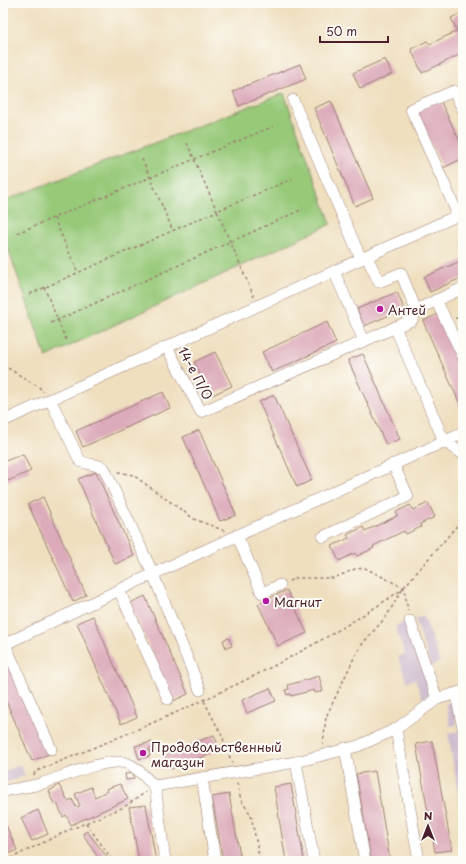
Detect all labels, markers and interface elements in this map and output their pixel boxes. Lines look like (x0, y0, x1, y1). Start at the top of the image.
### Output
scale bar (320, 18, 388, 44)
text: 50 m (326, 22, 357, 40)
place label: Антей (388, 300, 426, 319)
marker: Антей (375, 304, 385, 314)
street label: 14-е П/О (174, 343, 218, 403)
place label: Магнит (274, 592, 322, 611)
marker: Магнит (261, 596, 271, 606)
place label: Продовольственный магазин (151, 737, 282, 771)
marker: Продовольственный магазин (138, 748, 148, 758)
north arrow (408, 806, 448, 846)
text: N (424, 807, 433, 824)

